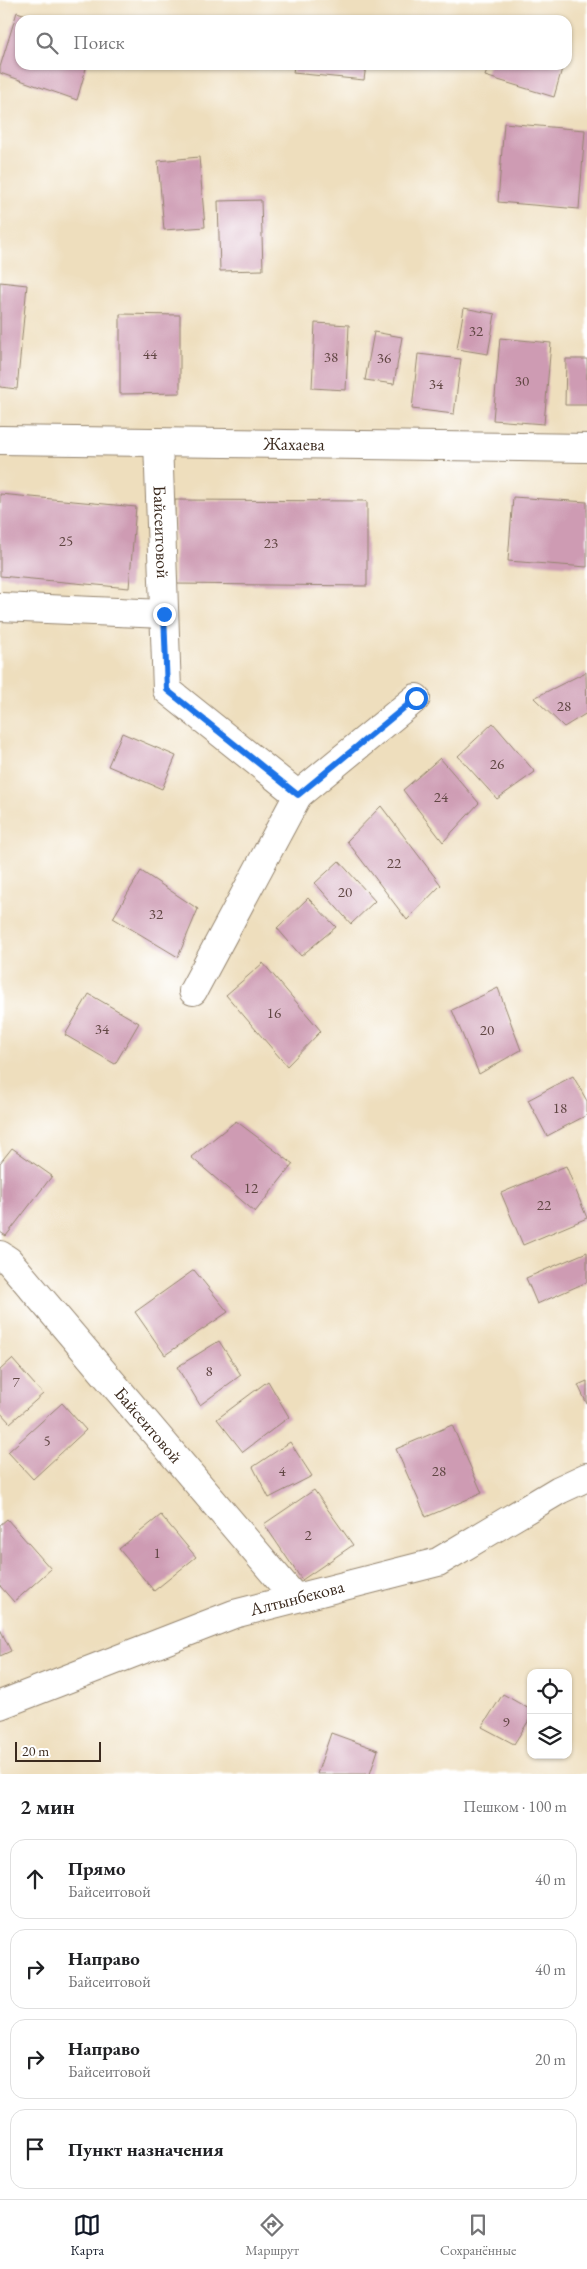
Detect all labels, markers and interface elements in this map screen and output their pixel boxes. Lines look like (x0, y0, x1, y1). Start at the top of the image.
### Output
search box (15, 15, 572, 70)
icon: search (33, 29, 61, 57)
text: Поиск (73, 30, 125, 55)
house number: 32 (469, 321, 484, 340)
house number: 44 (143, 344, 158, 363)
house number: 38 (324, 347, 338, 366)
house number: 36 (377, 348, 391, 367)
house number: 30 (515, 371, 529, 390)
house number: 34 (429, 374, 444, 393)
street label: Жахаева (262, 432, 326, 455)
street label: Байсеитовой (149, 485, 175, 579)
house number: 25 (59, 531, 73, 550)
house number: 23 (264, 533, 278, 552)
route end (153, 603, 176, 626)
route start (405, 687, 428, 710)
house number: 28 (557, 696, 571, 715)
house number: 26 (490, 754, 504, 773)
house number: 24 (434, 787, 449, 806)
house number: 22 (387, 853, 402, 872)
house number: 20 (338, 882, 352, 901)
house number: 32 (149, 904, 164, 923)
house number: 16 (267, 1003, 281, 1022)
house number: 34 (95, 1019, 110, 1038)
house number: 20 (480, 1020, 494, 1039)
house number: 18 (553, 1098, 567, 1117)
house number: 12 (244, 1178, 259, 1197)
house number: 22 (537, 1195, 552, 1214)
house number: 8 (205, 1361, 213, 1380)
house number: 7 (12, 1372, 20, 1391)
street label: Байсеитовой (110, 1382, 188, 1468)
house number: 5 (43, 1431, 51, 1450)
house number: 4 (278, 1461, 286, 1480)
house number: 28 (432, 1461, 446, 1480)
house number: 2 (304, 1525, 312, 1544)
house number: 1 (153, 1543, 161, 1562)
street label: Алтынбекова (246, 1574, 347, 1621)
map controls (527, 1669, 572, 1759)
button: locate (527, 1669, 572, 1714)
house number: 9 (502, 1712, 510, 1731)
button: layers (527, 1714, 572, 1759)
scale bar (15, 1739, 101, 1762)
text: 20 m (22, 1742, 49, 1760)
text: 2 мин (20, 1793, 75, 1820)
text: Пешком · 100 m (463, 1796, 567, 1817)
text: Прямо (68, 1856, 126, 1881)
icon: ahead (21, 1865, 49, 1893)
text: 40 m (535, 1869, 566, 1890)
text: Байсеитовой (68, 1881, 151, 1902)
text: Направо (68, 1946, 140, 1971)
icon: right (21, 1955, 49, 1983)
text: 40 m (535, 1959, 566, 1980)
text: Байсеитовой (68, 1971, 151, 1992)
text: Направо (68, 2036, 140, 2061)
icon: right (21, 2045, 49, 2073)
text: 20 m (535, 2049, 566, 2070)
text: Байсеитовой (68, 2061, 151, 2082)
icon: arrive (21, 2135, 49, 2163)
text: Пункт назначения (68, 2137, 224, 2162)
tab: Карта (71, 2211, 104, 2259)
tab: Маршрут (245, 2211, 299, 2259)
tab: Сохранённые (440, 2211, 516, 2259)

